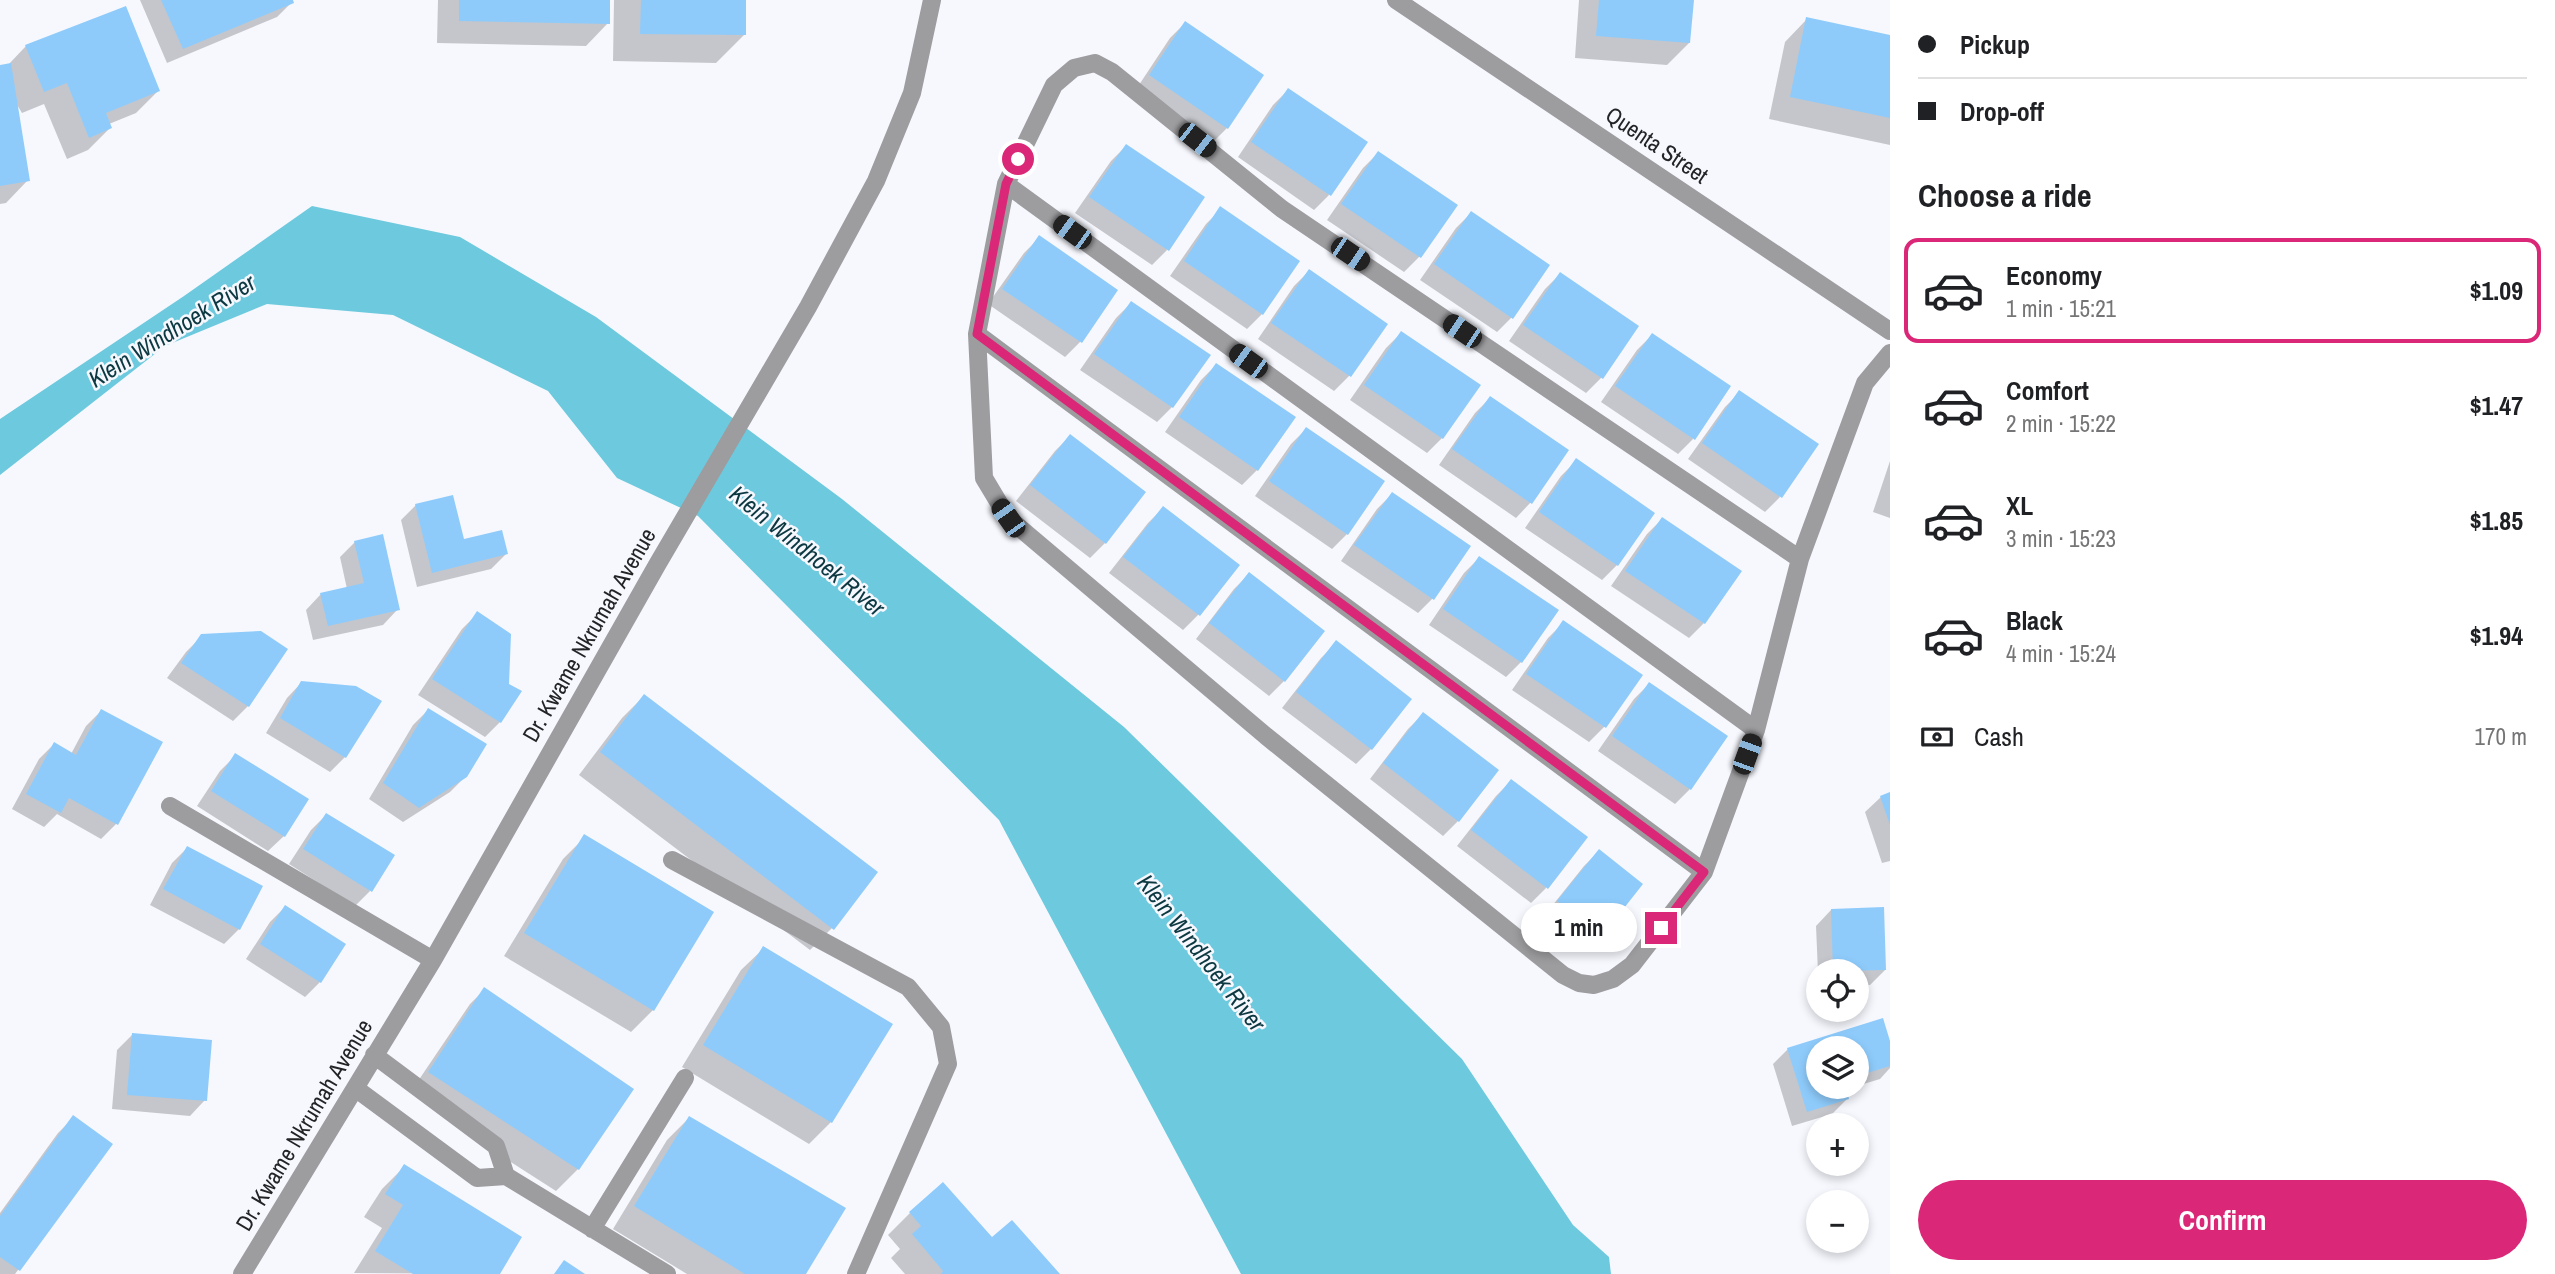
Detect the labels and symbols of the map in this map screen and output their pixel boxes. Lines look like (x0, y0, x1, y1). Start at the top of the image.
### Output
street label: Quenta Street (1600, 99, 1715, 190)
car (1174, 119, 1221, 161)
route start (1002, 143, 1034, 175)
car (1049, 211, 1096, 253)
car (1327, 234, 1374, 274)
water label: Klein Windhoek River (82, 265, 262, 394)
car (1439, 311, 1486, 351)
car (1225, 340, 1272, 382)
water label: Klein Windhoek River (723, 478, 893, 624)
car (988, 495, 1029, 541)
street label: Dr. Kwame Nkrumah Avenue (515, 522, 662, 747)
car (1730, 731, 1765, 777)
water label: Klein Windhoek River (1130, 867, 1274, 1039)
callout: 1 min (1521, 904, 1636, 953)
route end (1645, 912, 1677, 944)
street label: Dr. Kwame Nkrumah Avenue (228, 1013, 379, 1236)

